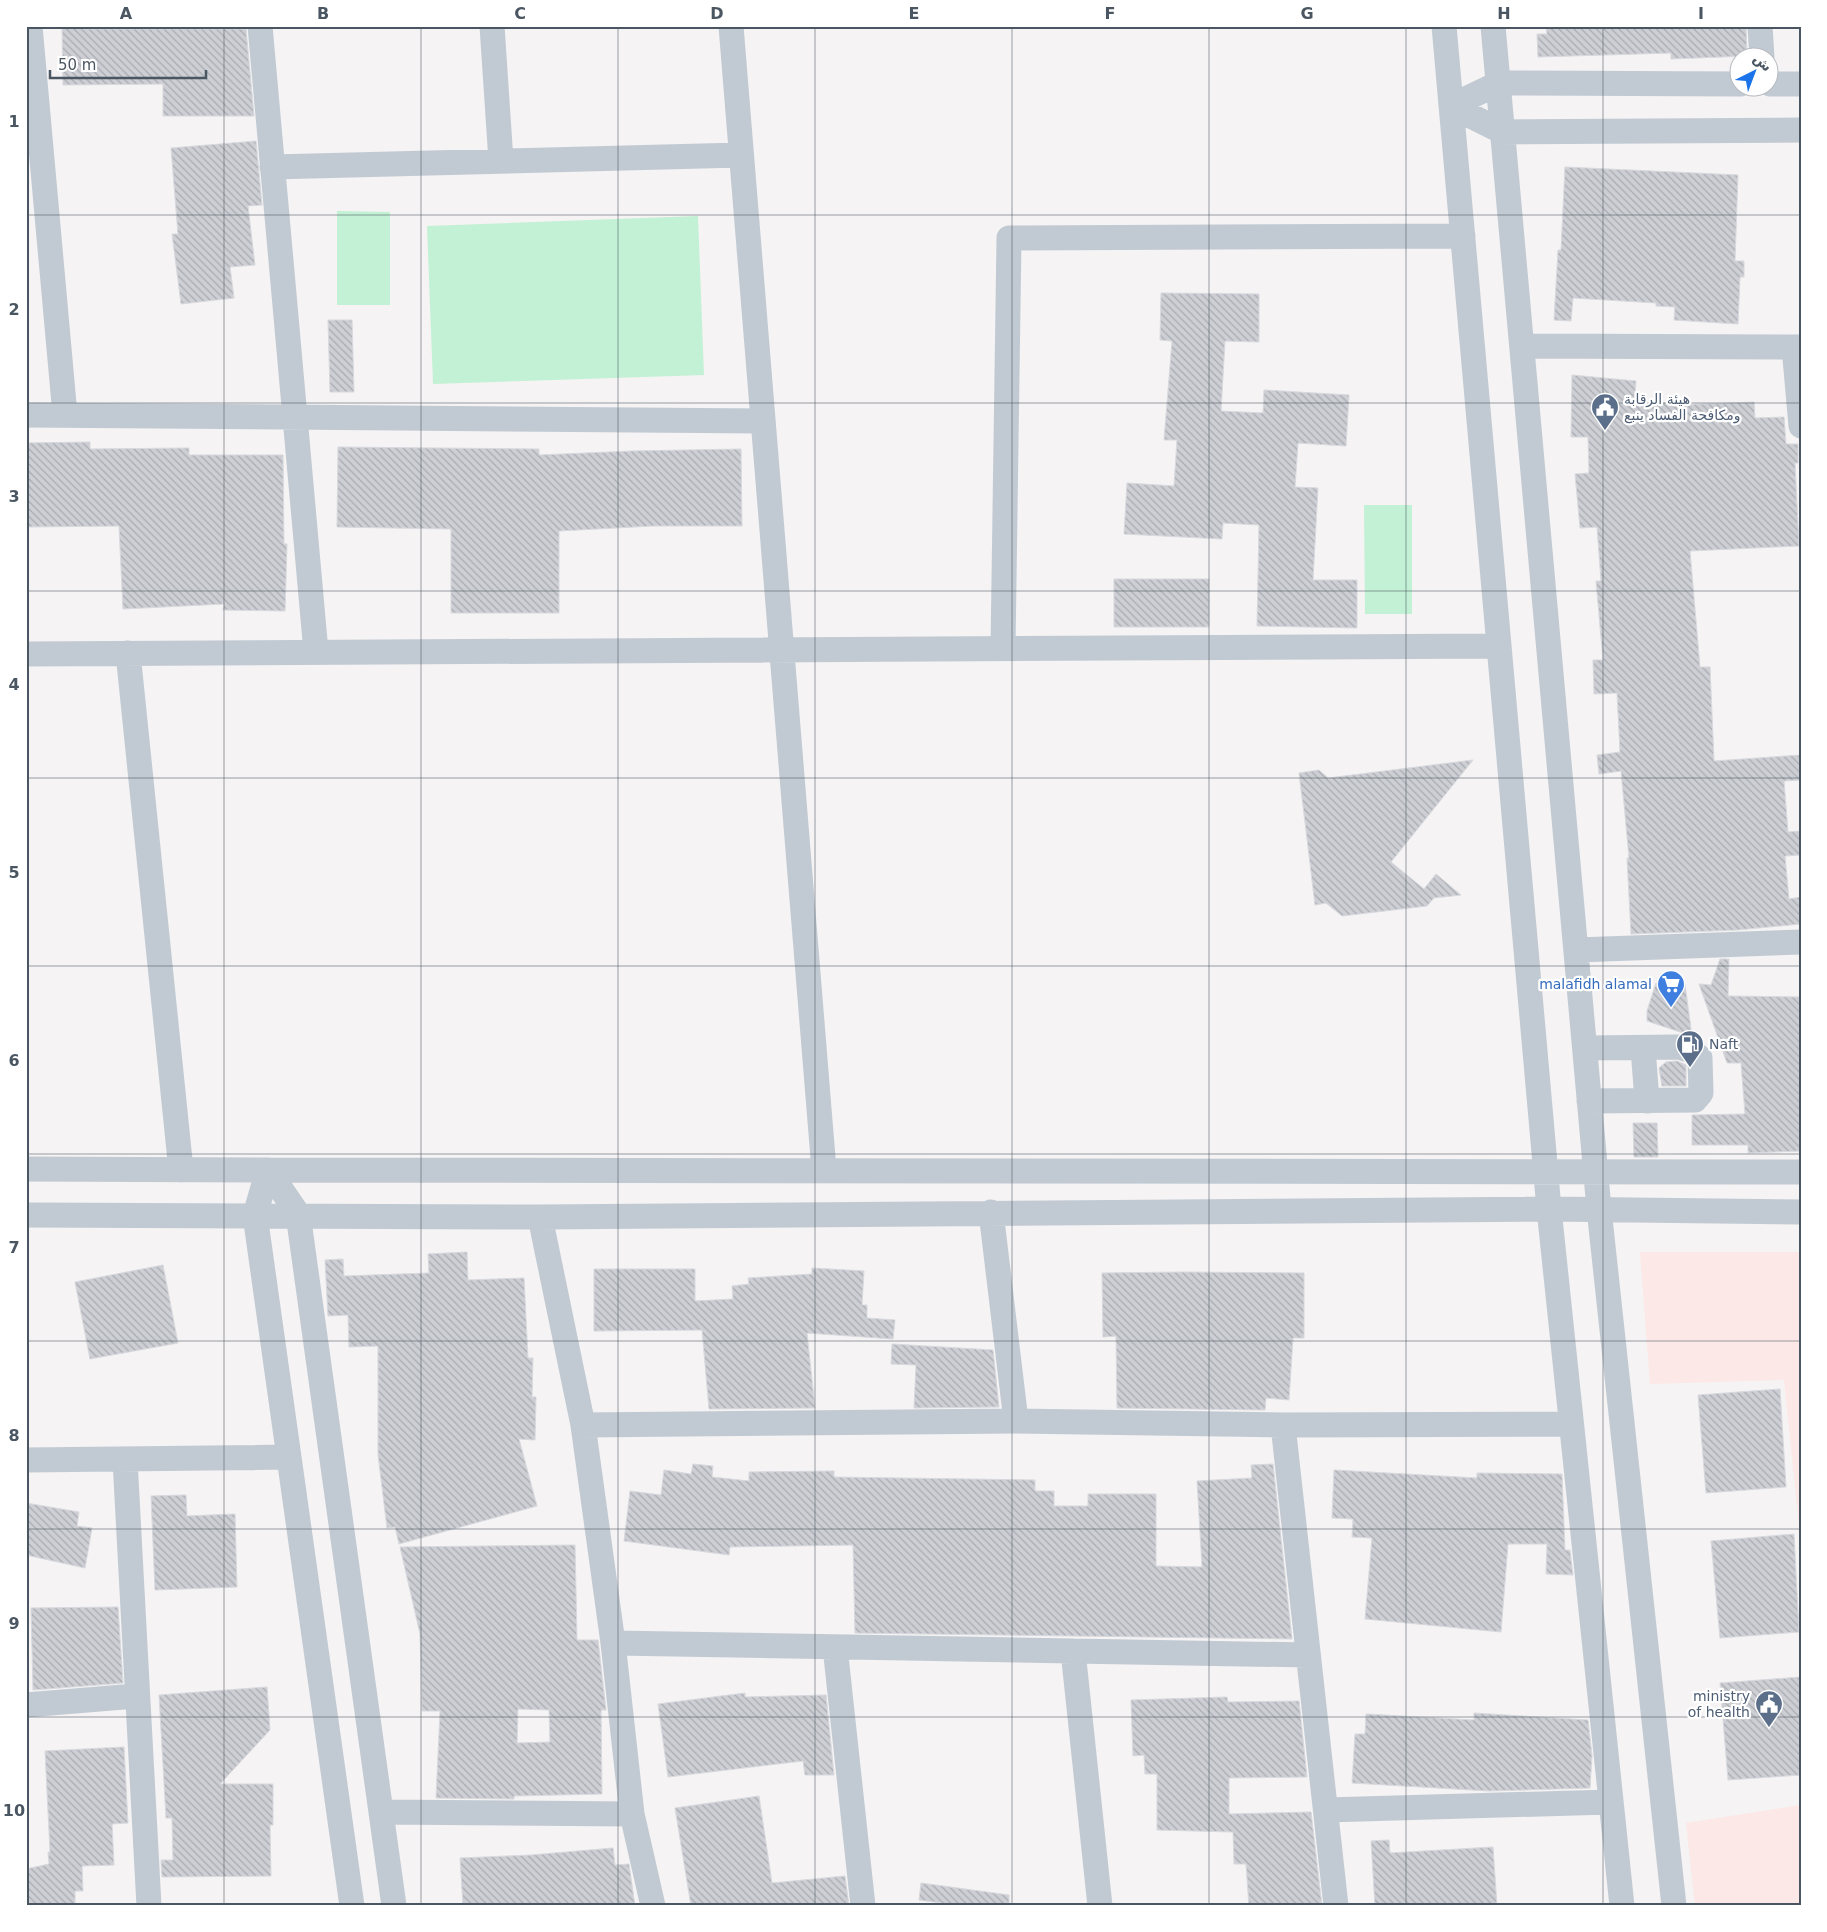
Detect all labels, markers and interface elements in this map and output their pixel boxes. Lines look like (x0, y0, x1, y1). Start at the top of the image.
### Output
text: A (120, 4, 133, 23)
text: B (317, 4, 329, 23)
text: C (514, 4, 526, 23)
text: D (710, 4, 724, 23)
text: E (909, 4, 919, 23)
text: F (1105, 4, 1115, 23)
text: G (1300, 4, 1314, 23)
text: H (1497, 4, 1511, 23)
text: I (1698, 4, 1704, 23)
scale bar (50, 48, 206, 80)
north arrow (1730, 48, 1780, 98)
text: ش (1750, 50, 1775, 75)
text: 50 m (58, 56, 96, 74)
text: 1 (8, 112, 20, 131)
text: 2 (8, 300, 20, 319)
place label: هيئة الرقابة ومكافحة الفساد ينبع (1624, 391, 1740, 424)
public building icon: هيئة الرقابة ومكافحة الفساد ينبع (1590, 392, 1620, 431)
text: 3 (8, 487, 20, 506)
text: 4 (8, 675, 20, 694)
text: 5 (8, 863, 20, 882)
supermarket icon: malafidh alamal (1656, 969, 1686, 1008)
place label: malafidh alamal (1539, 976, 1652, 992)
fuel station icon: Naft (1675, 1029, 1705, 1068)
place label: Naft (1709, 1036, 1739, 1052)
text: 6 (8, 1051, 20, 1070)
text: 7 (8, 1238, 20, 1257)
text: 8 (8, 1426, 20, 1445)
text: 9 (8, 1614, 20, 1633)
place label: ministry of health (1688, 1688, 1750, 1720)
public building icon: ministry of health (1754, 1689, 1784, 1728)
text: 10 (3, 1801, 25, 1820)

